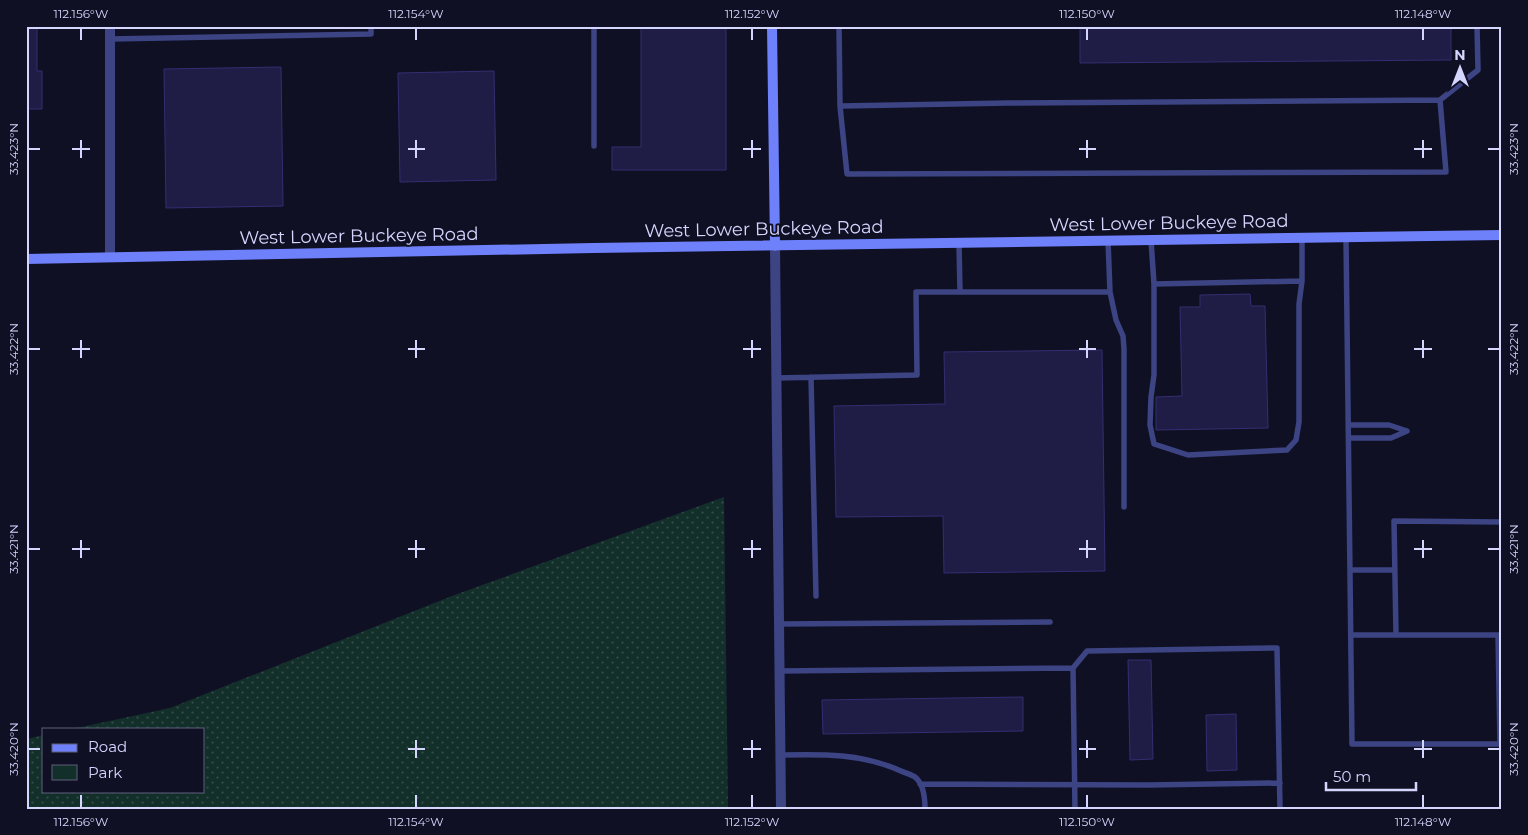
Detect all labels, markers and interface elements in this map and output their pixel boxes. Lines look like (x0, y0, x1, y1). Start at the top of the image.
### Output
text: 112.156°W (54, 6, 108, 21)
text: 112.154°W (388, 6, 444, 21)
text: 112.152°W (725, 6, 779, 21)
text: 112.150°W (1059, 6, 1115, 21)
text: 112.148°W (1395, 6, 1451, 21)
north arrow (1436, 42, 1486, 92)
text: N (1454, 46, 1466, 64)
text: 33.423°N (6, 123, 21, 175)
text: 33.423°N (1506, 123, 1521, 175)
street label: West Lower Buckeye Road (1049, 210, 1289, 236)
street label: West Lower Buckeye Road (644, 216, 884, 242)
street label: West Lower Buckeye Road (239, 223, 479, 249)
text: 33.422°N (6, 323, 21, 375)
text: 33.422°N (1506, 323, 1521, 375)
text: 33.421°N (6, 524, 21, 574)
text: 33.421°N (1506, 524, 1521, 574)
text: 33.420°N (6, 722, 21, 776)
text: 33.420°N (1506, 722, 1521, 776)
legend (42, 728, 205, 792)
text: Road (88, 737, 127, 756)
scale bar (1326, 760, 1416, 792)
text: Park (88, 763, 122, 782)
text: 50 m (1333, 767, 1371, 786)
text: 112.156°W (54, 814, 108, 829)
text: 112.154°W (388, 814, 444, 829)
text: 112.152°W (725, 814, 779, 829)
text: 112.150°W (1059, 814, 1115, 829)
text: 112.148°W (1395, 814, 1451, 829)

